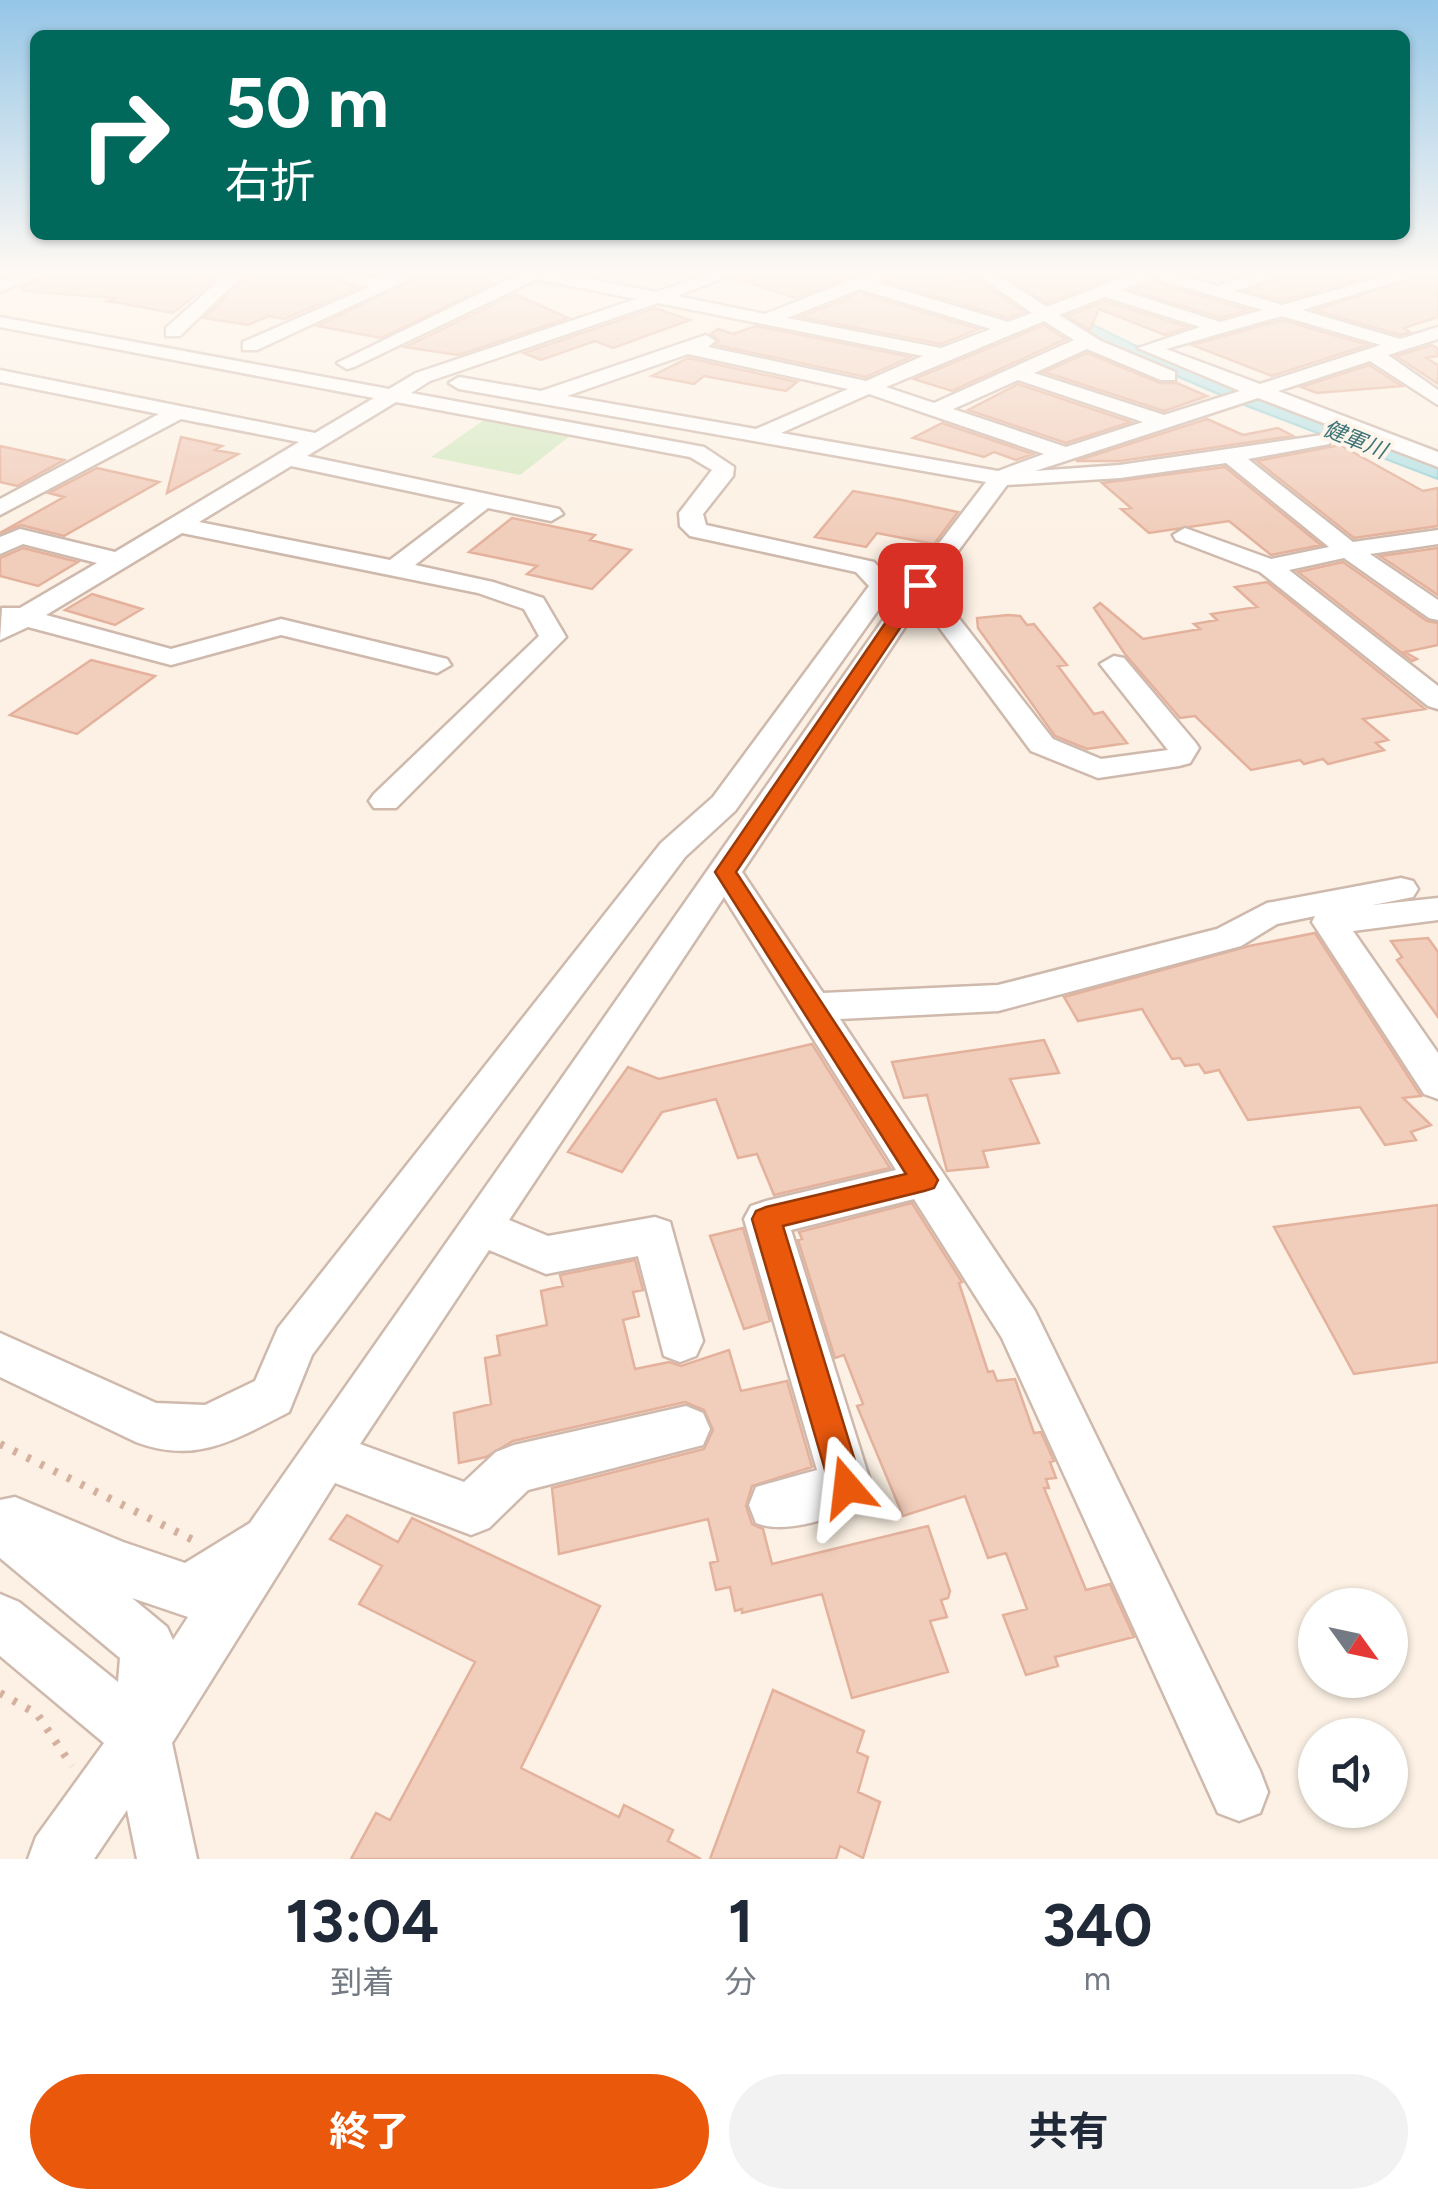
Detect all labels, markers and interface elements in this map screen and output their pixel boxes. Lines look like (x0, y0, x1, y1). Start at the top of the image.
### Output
text: 50 m (225, 60, 389, 145)
icon: right (60, 70, 190, 200)
text: 右折 (225, 154, 315, 208)
water label: 健軍川 (1319, 415, 1392, 465)
pin (878, 543, 963, 628)
icon: arrive (893, 558, 948, 613)
position arrow (795, 1435, 899, 1539)
north arrow (1298, 1588, 1408, 1698)
map controls (1298, 1588, 1408, 1828)
button: sound (1298, 1718, 1408, 1828)
text: 13:04 (286, 1885, 439, 1957)
text: 1 (728, 1885, 753, 1957)
text: 340 (1042, 1889, 1152, 1961)
text: m (1084, 1960, 1111, 1998)
text: 到着 (330, 1963, 394, 2001)
text: 分 (725, 1963, 757, 2001)
button: 終了 (30, 2074, 709, 2189)
button: 共有 (729, 2074, 1408, 2189)

